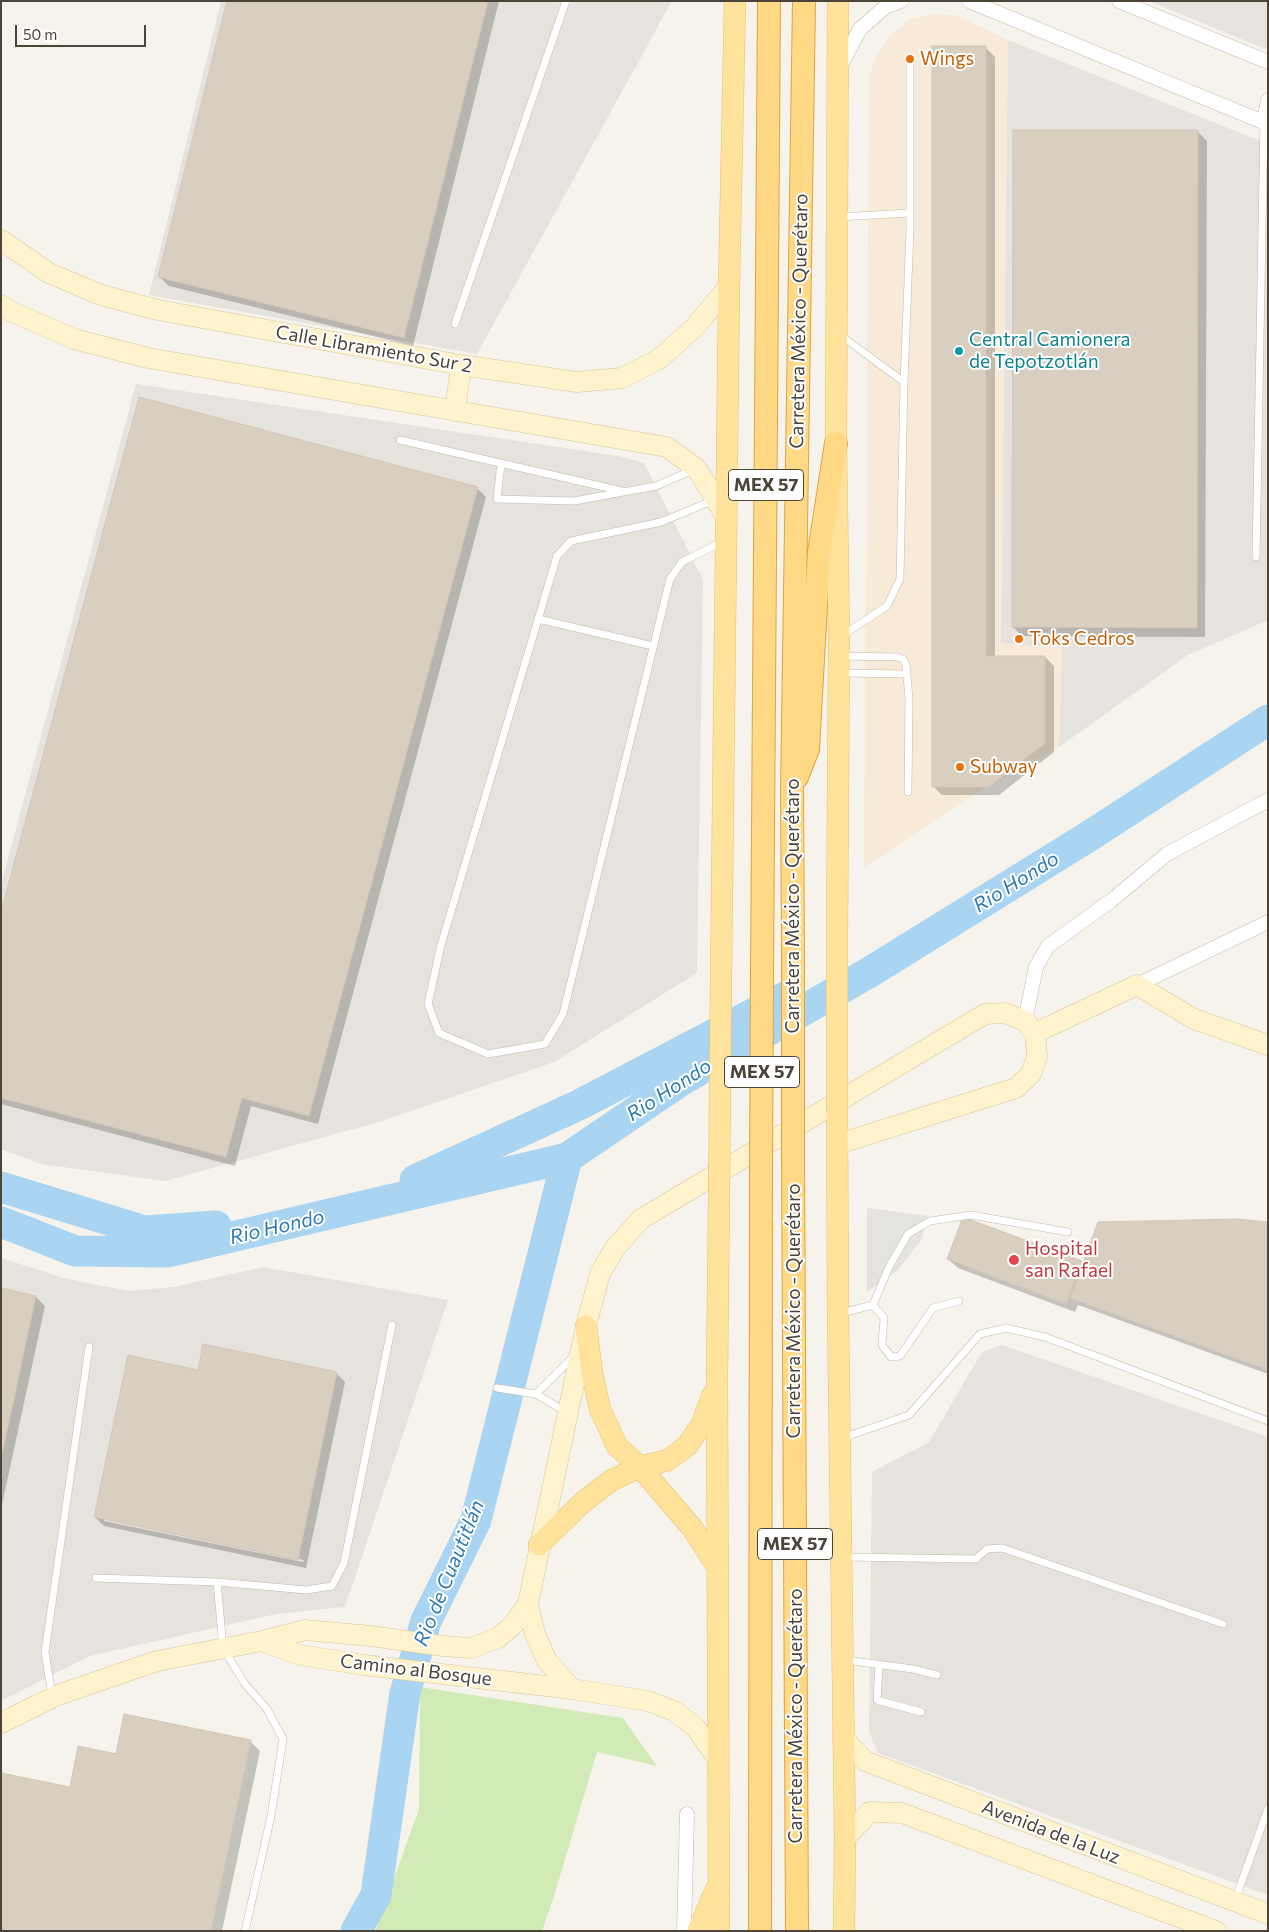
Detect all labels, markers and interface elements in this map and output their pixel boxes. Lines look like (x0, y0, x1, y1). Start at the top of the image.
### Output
scale bar (18, 15, 149, 47)
text: 50 m (23, 25, 57, 43)
place label: Wings (920, 48, 974, 70)
marker: Wings (904, 53, 916, 65)
street label: Carretera México - Querétaro (785, 193, 813, 449)
street label: Calle Libramiento Sur 2 (274, 320, 474, 378)
place label: Central Camionera de Tepotzotlán (969, 329, 1131, 373)
marker: Central Camionera de Tepotzotlán (953, 345, 965, 357)
road number: MEX 57 (728, 470, 804, 500)
place label: Toks Cedros (1029, 628, 1135, 650)
marker: Toks Cedros (1013, 633, 1025, 645)
place label: Subway (970, 756, 1037, 778)
marker: Subway (954, 761, 966, 773)
street label: Carretera México - Querétaro (782, 778, 804, 1034)
water label: Rio Hondo (969, 846, 1063, 918)
water label: Rio Hondo (622, 1054, 716, 1126)
road number: MEX 57 (724, 1056, 800, 1088)
street label: Carretera México - Querétaro (783, 1183, 805, 1439)
water label: Rio Hondo (227, 1204, 327, 1250)
place label: Hospital san Rafael (1025, 1238, 1113, 1282)
marker: Hospital san Rafael (1007, 1253, 1021, 1267)
water label: Rio de Cuautitlán (409, 1497, 489, 1649)
road number: MEX 57 (758, 1528, 832, 1560)
street label: Carretera México - Querétaro (785, 1588, 807, 1844)
street label: Camino al Bosque (339, 1649, 493, 1691)
street label: Avenida de la Luz (979, 1795, 1123, 1869)

